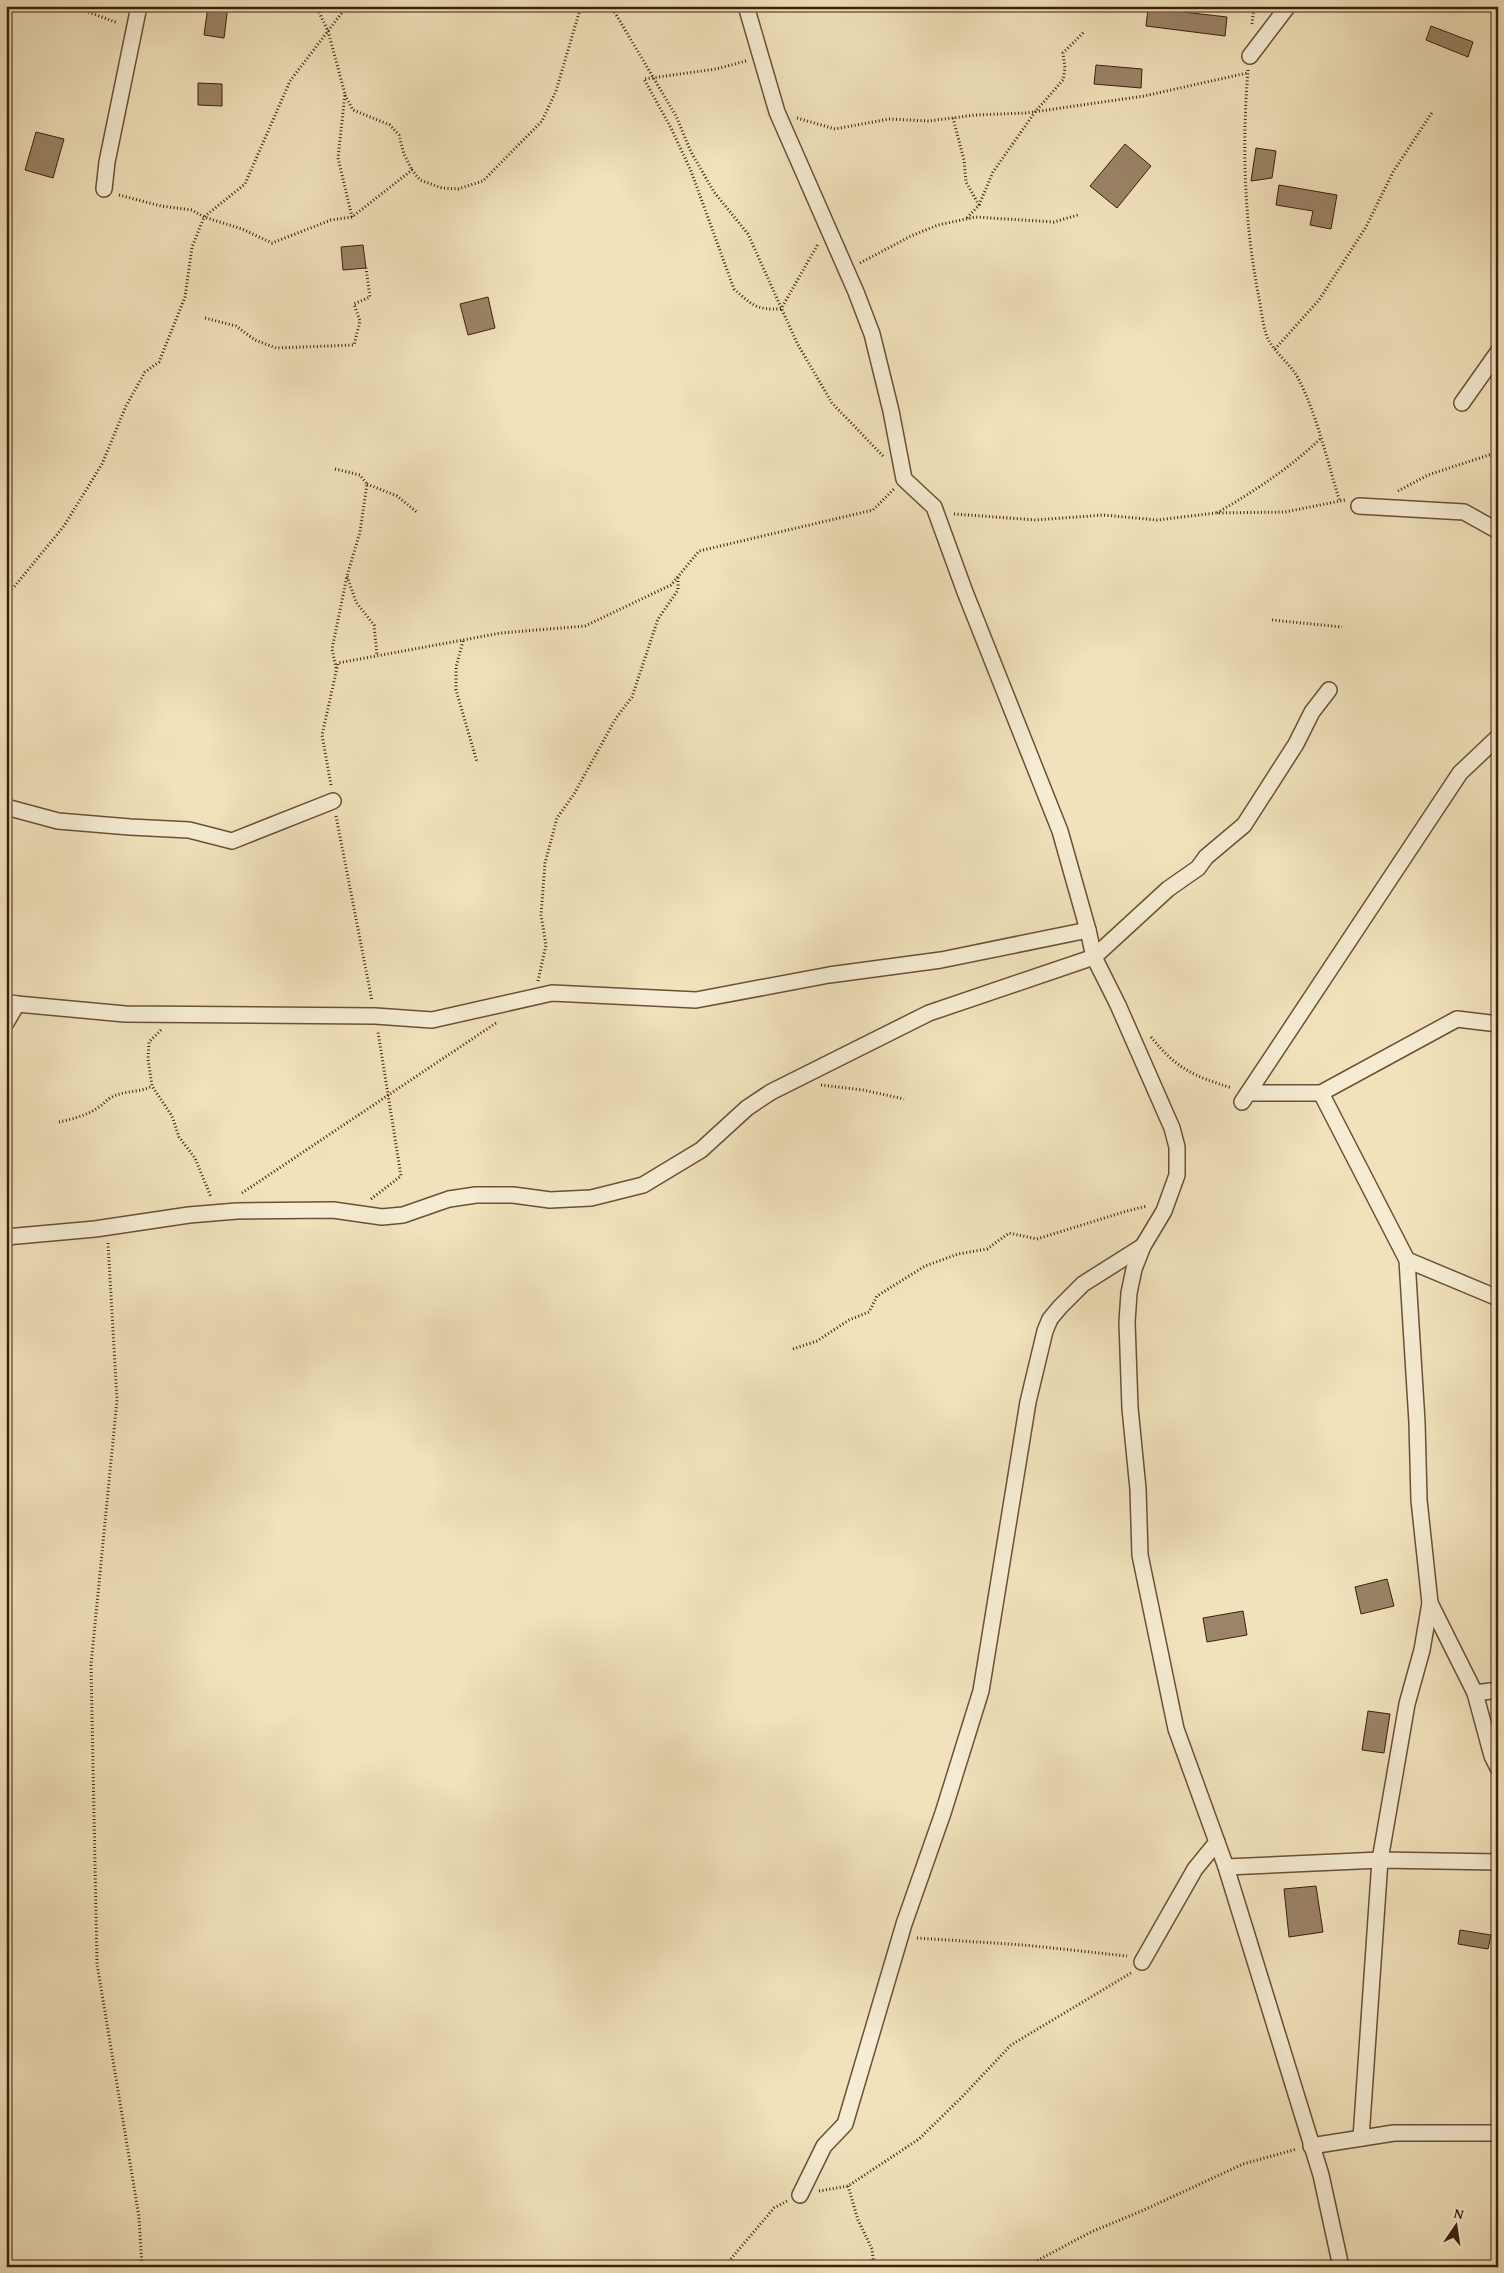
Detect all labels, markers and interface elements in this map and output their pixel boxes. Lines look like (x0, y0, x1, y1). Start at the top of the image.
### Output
north arrow (1432, 2200, 1482, 2250)
text: N (1452, 2203, 1466, 2224)

